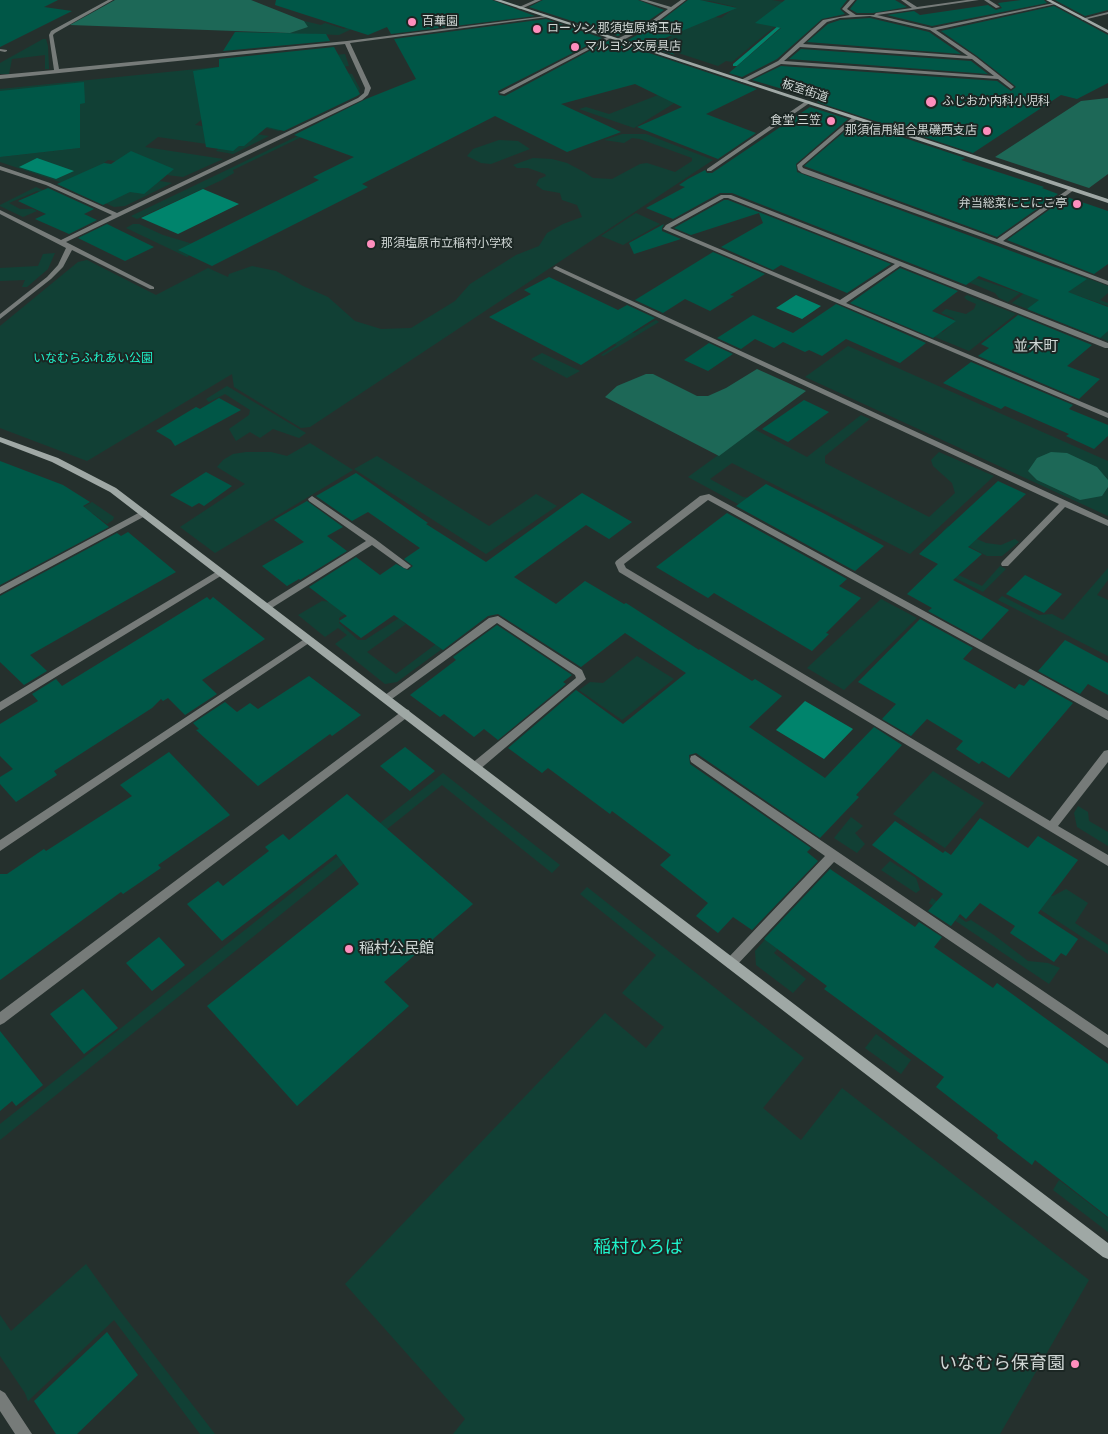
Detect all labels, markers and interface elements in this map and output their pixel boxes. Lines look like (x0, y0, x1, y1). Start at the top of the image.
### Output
place label: 百華園 (422, 15, 458, 29)
marker: 百華園 (406, 16, 418, 28)
place label: ローソン 那須塩原埼玉店 (547, 22, 682, 36)
marker: ローソン 那須塩原埼玉店 (531, 23, 543, 35)
place label: マルヨシ文房具店 (585, 40, 681, 54)
marker: マルヨシ文房具店 (569, 41, 581, 53)
street label: 板室街道 (780, 77, 830, 105)
marker: ふじおか内科小児科 (924, 95, 938, 109)
place label: ふじおか内科小児科 (942, 95, 1050, 109)
place label: 食堂 三笠 (770, 114, 821, 128)
marker: 食堂 三笠 (825, 115, 837, 127)
place label: 那須信用組合黒磯西支店 (845, 124, 977, 138)
marker: 那須信用組合黒磯西支店 (981, 125, 993, 137)
place label: 弁当総菜にこにこ亭 (959, 197, 1067, 211)
marker: 弁当総菜にこにこ亭 (1071, 198, 1083, 210)
place label: 那須塩原市立稲村小学校 (381, 237, 513, 251)
marker: 那須塩原市立稲村小学校 (365, 238, 377, 250)
district label: 並木町 (1014, 338, 1058, 356)
park label: いなむらふれあい公園 (33, 352, 153, 366)
place label: 稲村公民館 (359, 940, 434, 958)
marker: 稲村公民館 (343, 943, 355, 955)
park label: 稲村ひろば (593, 1237, 683, 1259)
place label: いなむら保育園 (939, 1353, 1065, 1375)
marker: いなむら保育園 (1069, 1358, 1081, 1370)

